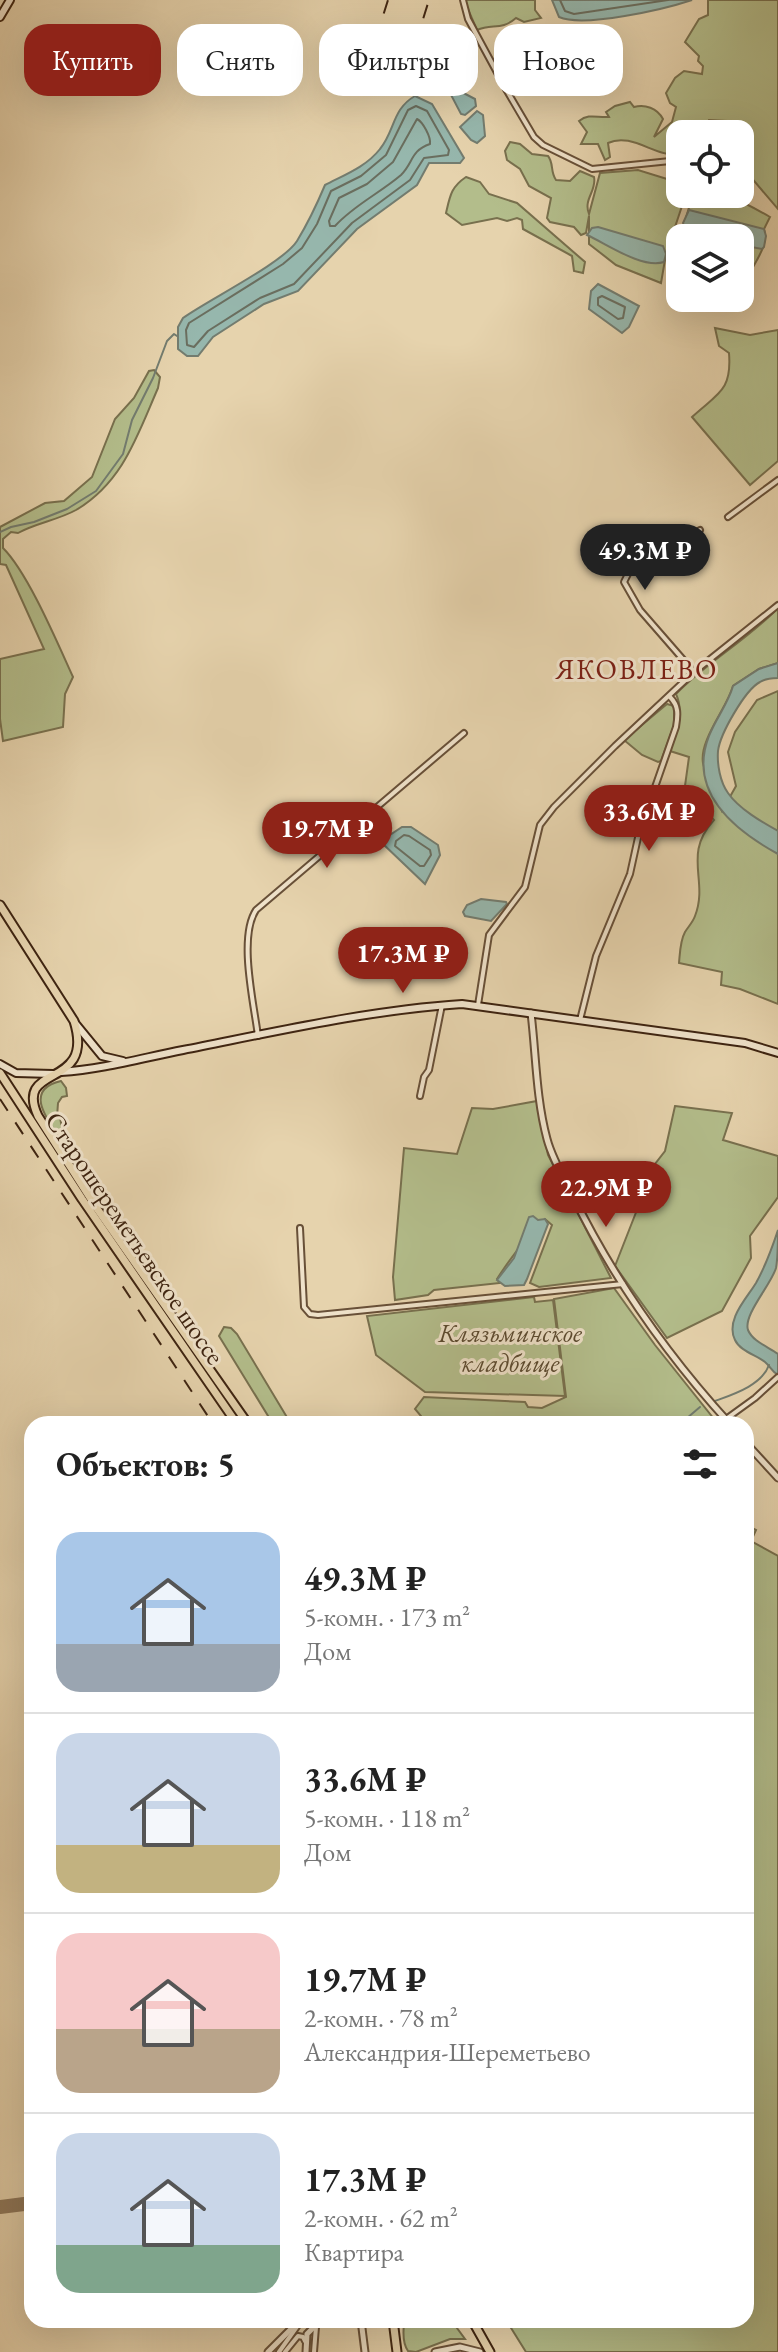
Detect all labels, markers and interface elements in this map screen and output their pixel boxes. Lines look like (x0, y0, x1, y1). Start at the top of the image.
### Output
chip: Купить (24, 24, 161, 96)
chip: Снять (177, 24, 303, 96)
chip: Фильтры (319, 24, 478, 96)
chip: Новое (494, 24, 623, 96)
map controls (666, 120, 754, 312)
button: locate (666, 120, 754, 208)
button: layers (666, 224, 754, 312)
pin: 49.3M ₽ (571, 524, 719, 592)
text: 49.3M ₽ (598, 533, 692, 567)
district label: ЯКОВЛЕВО (555, 651, 718, 687)
pin: 33.6M ₽ (575, 785, 723, 853)
text: 33.6M ₽ (602, 794, 696, 828)
pin: 19.7M ₽ (253, 802, 401, 870)
text: 19.7M ₽ (280, 811, 374, 845)
pin: 17.3M ₽ (329, 927, 477, 995)
text: 17.3M ₽ (356, 936, 450, 970)
street label: Старошереметьевское шоссе (38, 1105, 232, 1371)
pin: 22.9M ₽ (532, 1161, 680, 1229)
text: 22.9M ₽ (559, 1170, 653, 1204)
park label: Клязьминское кладбище (437, 1316, 583, 1380)
text: Объектов: 5 (56, 1442, 235, 1486)
icon: filters (678, 1442, 722, 1486)
text: 49.3M ₽ (304, 1556, 427, 1600)
icon: home (120, 1564, 216, 1660)
text: 5-комн. · 173 m² (304, 1600, 470, 1634)
text: Дом (304, 1634, 351, 1668)
text: 33.6M ₽ (304, 1757, 427, 1801)
icon: home (120, 1765, 216, 1861)
text: 5-комн. · 118 m² (304, 1801, 470, 1835)
text: Дом (304, 1835, 351, 1869)
text: 19.7M ₽ (304, 1957, 427, 2001)
icon: home (120, 1965, 216, 2061)
text: 2-комн. · 78 m² (304, 2001, 458, 2035)
text: Александрия-Шереметьево (304, 2035, 591, 2069)
text: 17.3M ₽ (304, 2157, 427, 2201)
icon: home (120, 2165, 216, 2261)
text: 2-комн. · 62 m² (304, 2201, 458, 2235)
text: Квартира (304, 2235, 404, 2269)

